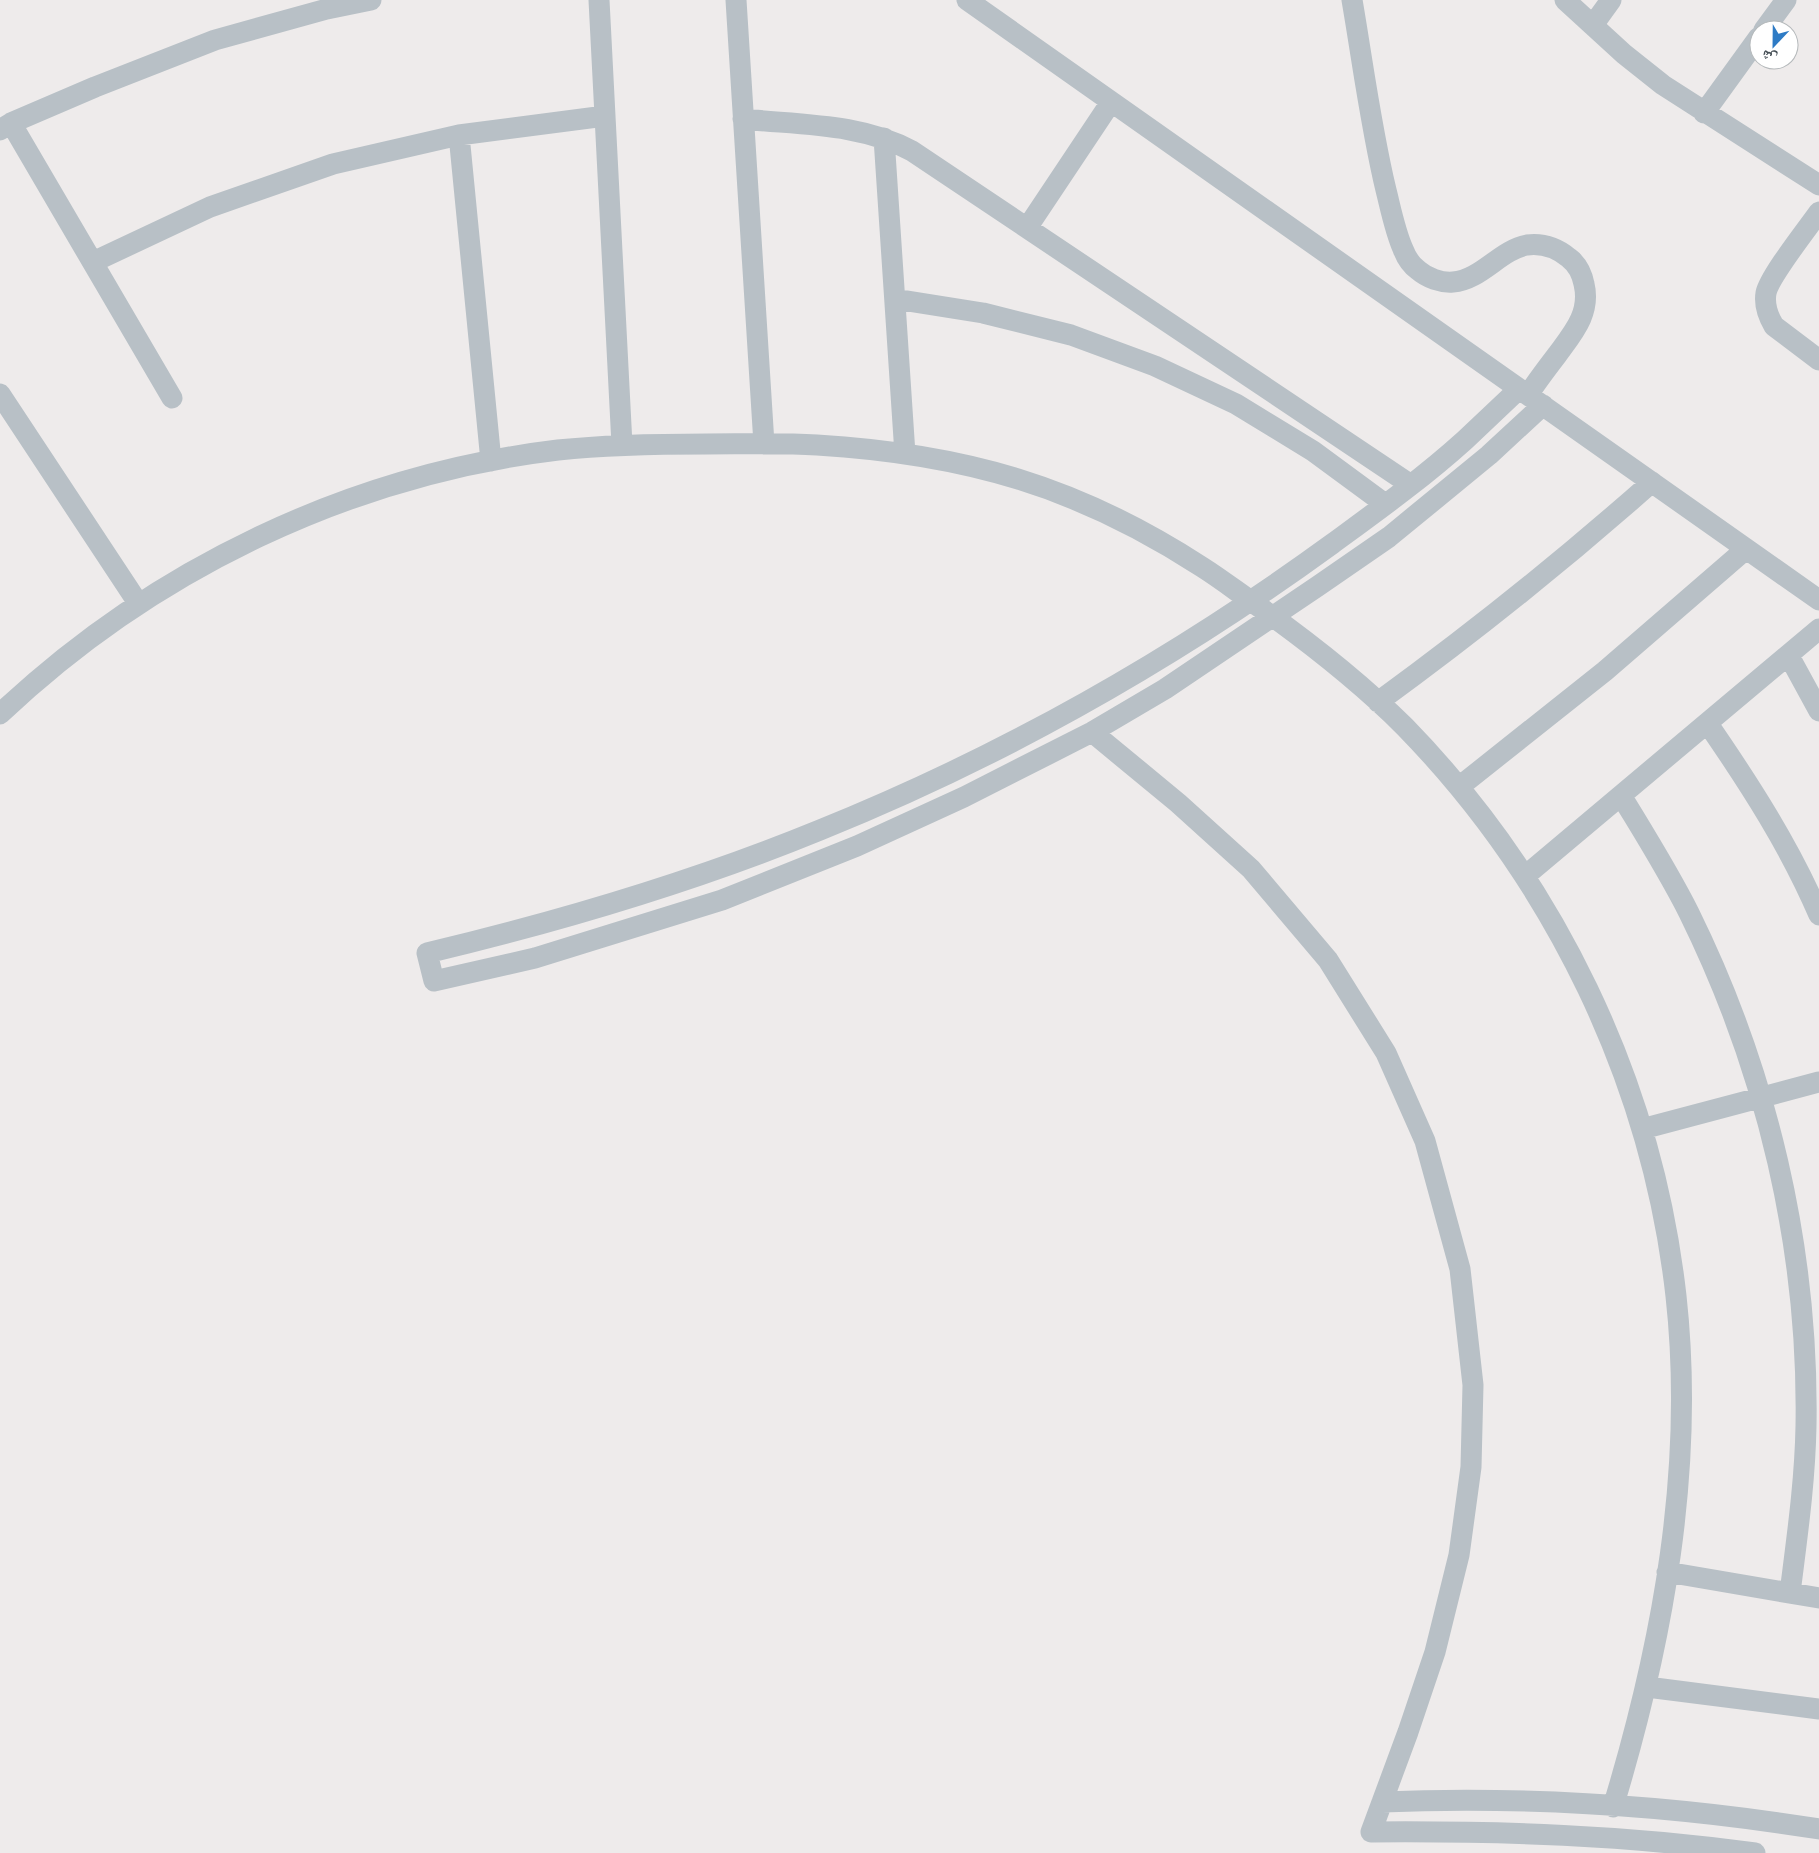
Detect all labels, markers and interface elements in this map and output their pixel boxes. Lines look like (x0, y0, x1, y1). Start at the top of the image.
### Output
north arrow (1749, 20, 1799, 70)
text: ش (1759, 46, 1779, 67)

